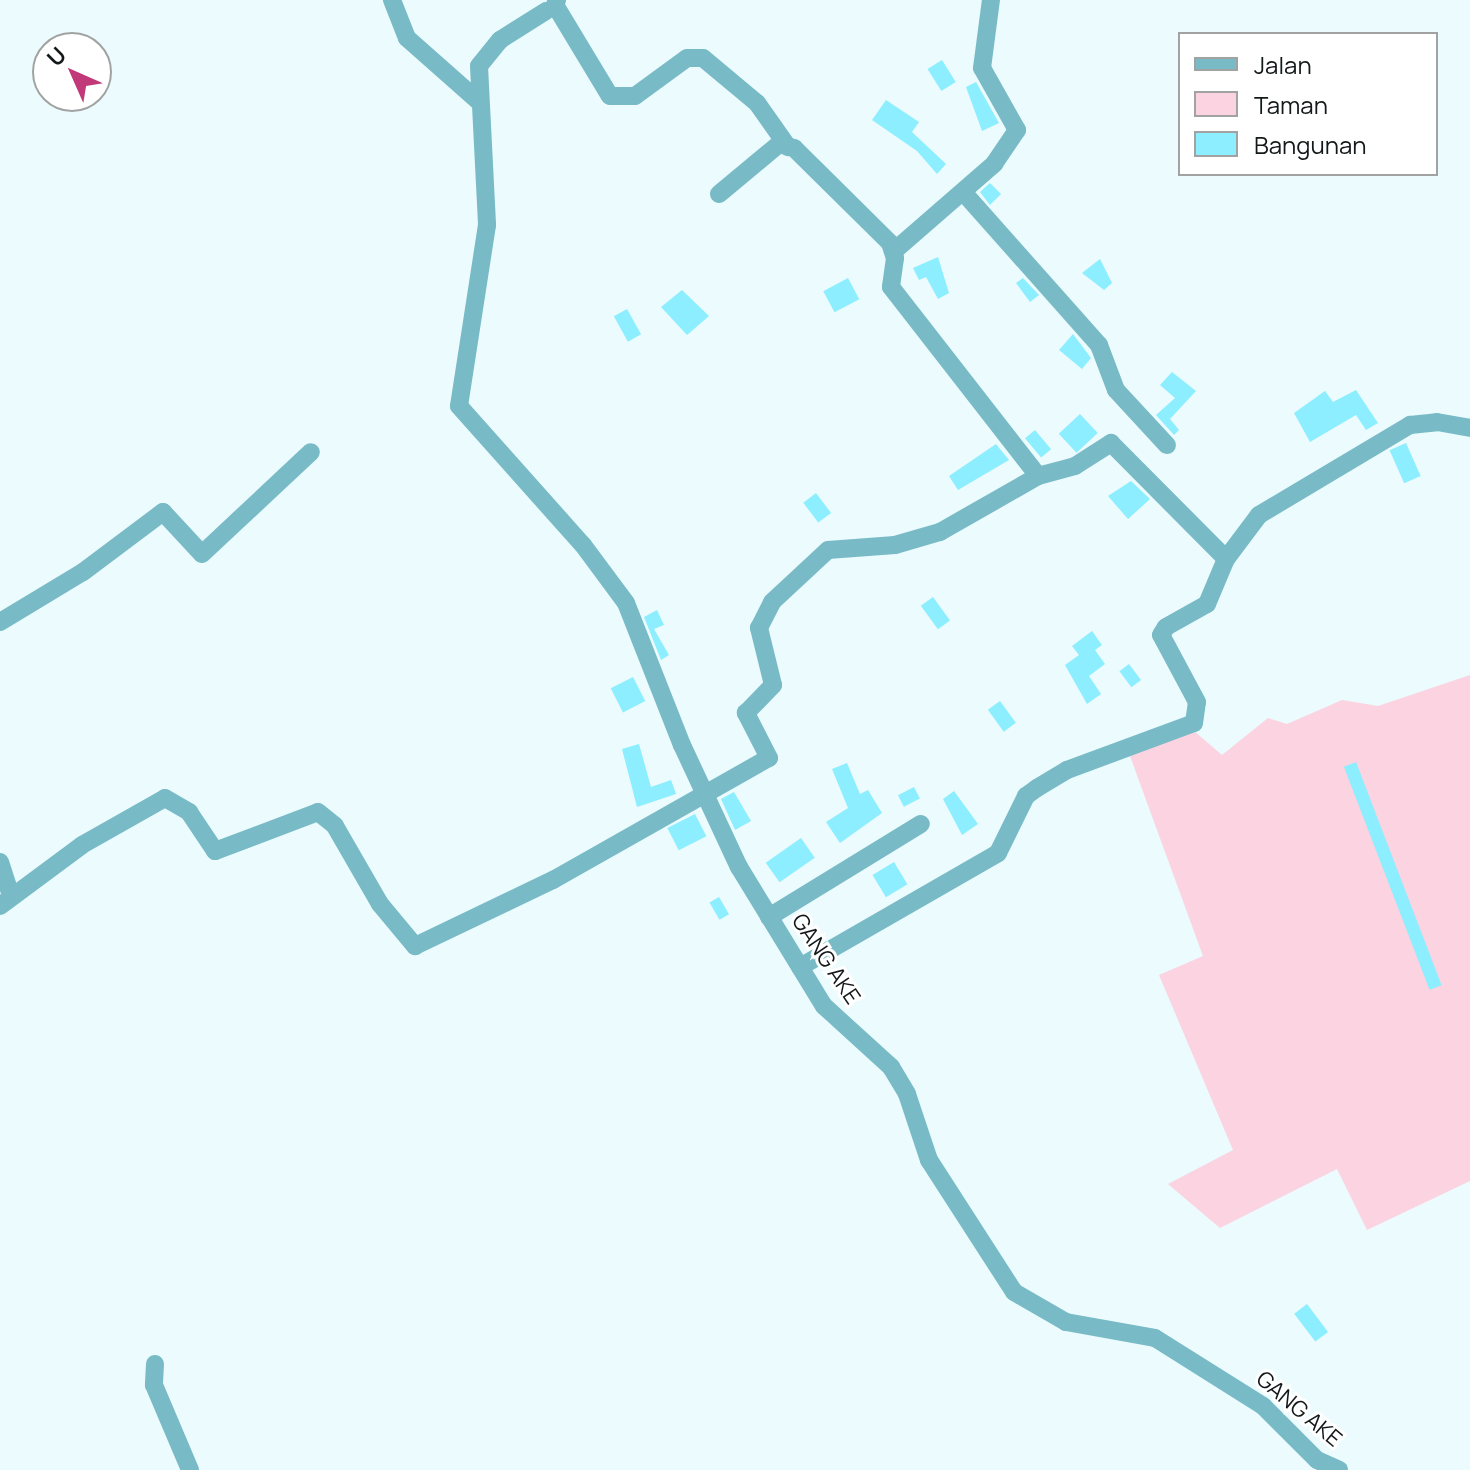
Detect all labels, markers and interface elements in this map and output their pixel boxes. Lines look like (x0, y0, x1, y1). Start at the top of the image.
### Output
north arrow (32, 32, 112, 112)
legend (1178, 32, 1438, 176)
text: U (40, 40, 73, 73)
text: Jalan (1254, 48, 1312, 81)
text: Taman (1254, 88, 1328, 121)
text: Bangunan (1254, 128, 1367, 161)
street label: GANG AKE (786, 909, 866, 1009)
street label: GANG AKE (1251, 1366, 1347, 1452)

